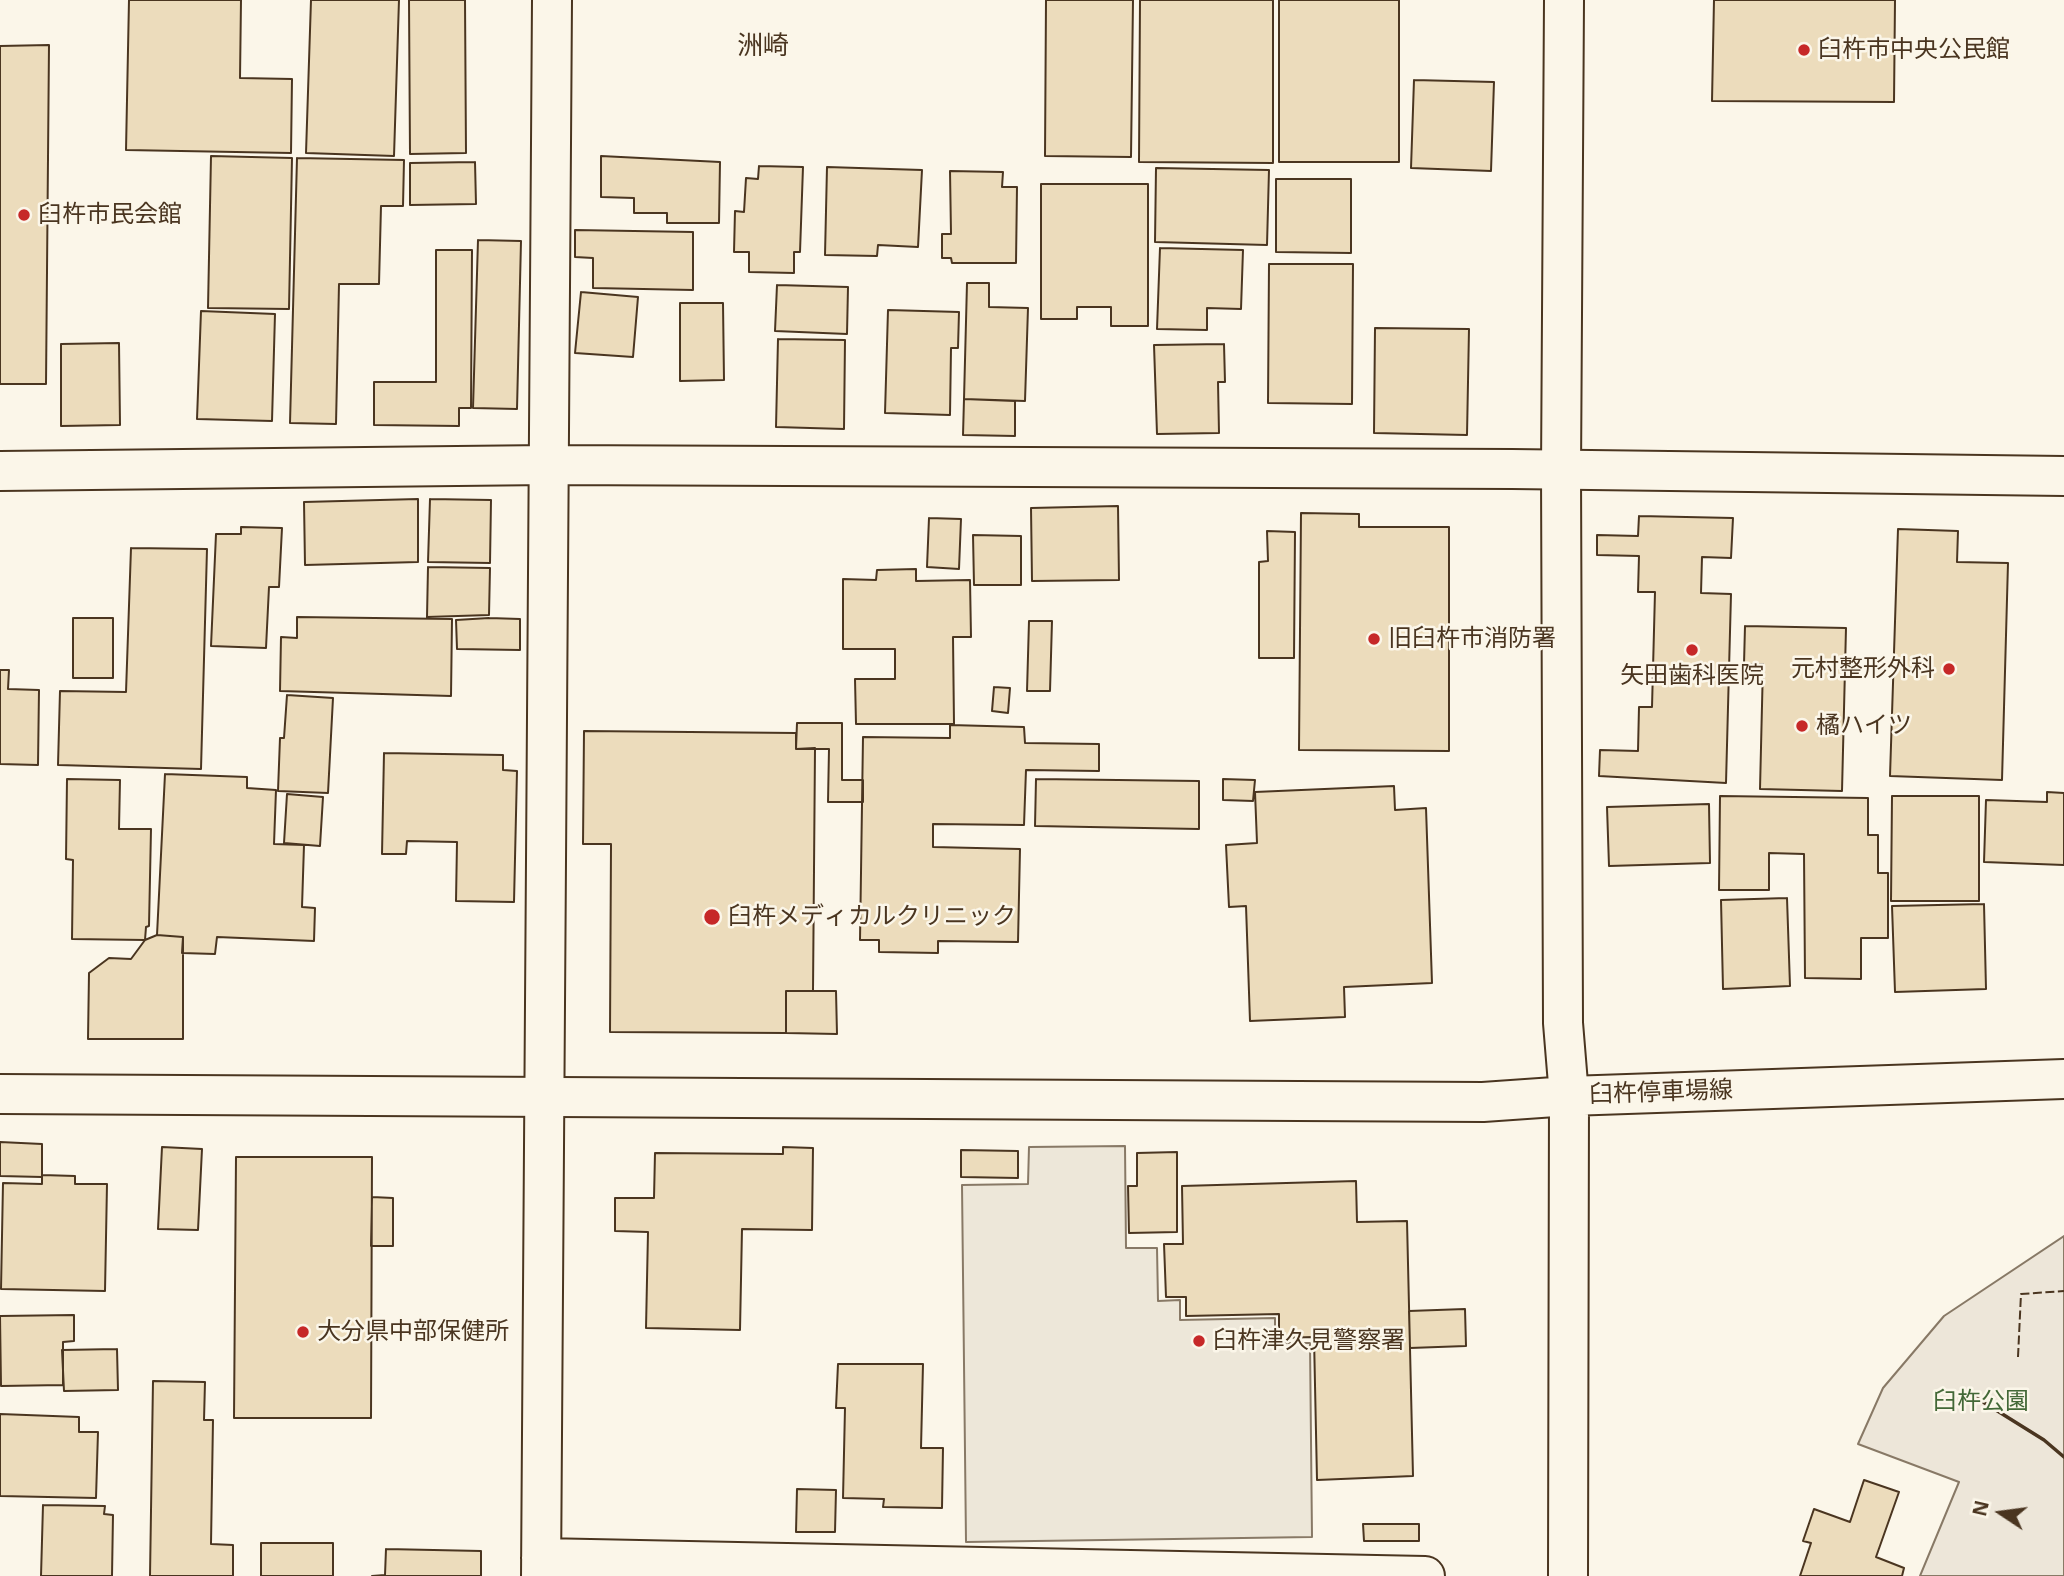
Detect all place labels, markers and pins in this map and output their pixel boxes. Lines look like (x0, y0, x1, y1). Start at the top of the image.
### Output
place label: 臼杵市中央公民館 (1818, 36, 2010, 64)
marker: 臼杵市中央公民館 (1796, 42, 1812, 58)
place label: 臼杵市民会館 (38, 201, 182, 229)
marker: 臼杵市民会館 (16, 207, 32, 223)
place label: 旧臼杵市消防署 (1388, 625, 1556, 653)
marker: 旧臼杵市消防署 (1366, 631, 1382, 647)
marker: 矢田歯科医院 (1684, 642, 1700, 658)
place label: 元村整形外科 (1791, 655, 1935, 683)
marker: 元村整形外科 (1941, 661, 1957, 677)
place label: 矢田歯科医院 (1620, 662, 1764, 690)
place label: 橘ハイツ (1816, 712, 1912, 740)
marker: 橘ハイツ (1794, 718, 1810, 734)
place label: 臼杵メディカルクリニック (728, 903, 1016, 931)
marker: 臼杵メディカルクリニック (702, 907, 722, 927)
place label: 大分県中部保健所 (317, 1318, 509, 1346)
marker: 大分県中部保健所 (295, 1324, 311, 1340)
place label: 臼杵津久見警察署 (1213, 1327, 1405, 1355)
marker: 臼杵津久見警察署 (1191, 1333, 1207, 1349)

